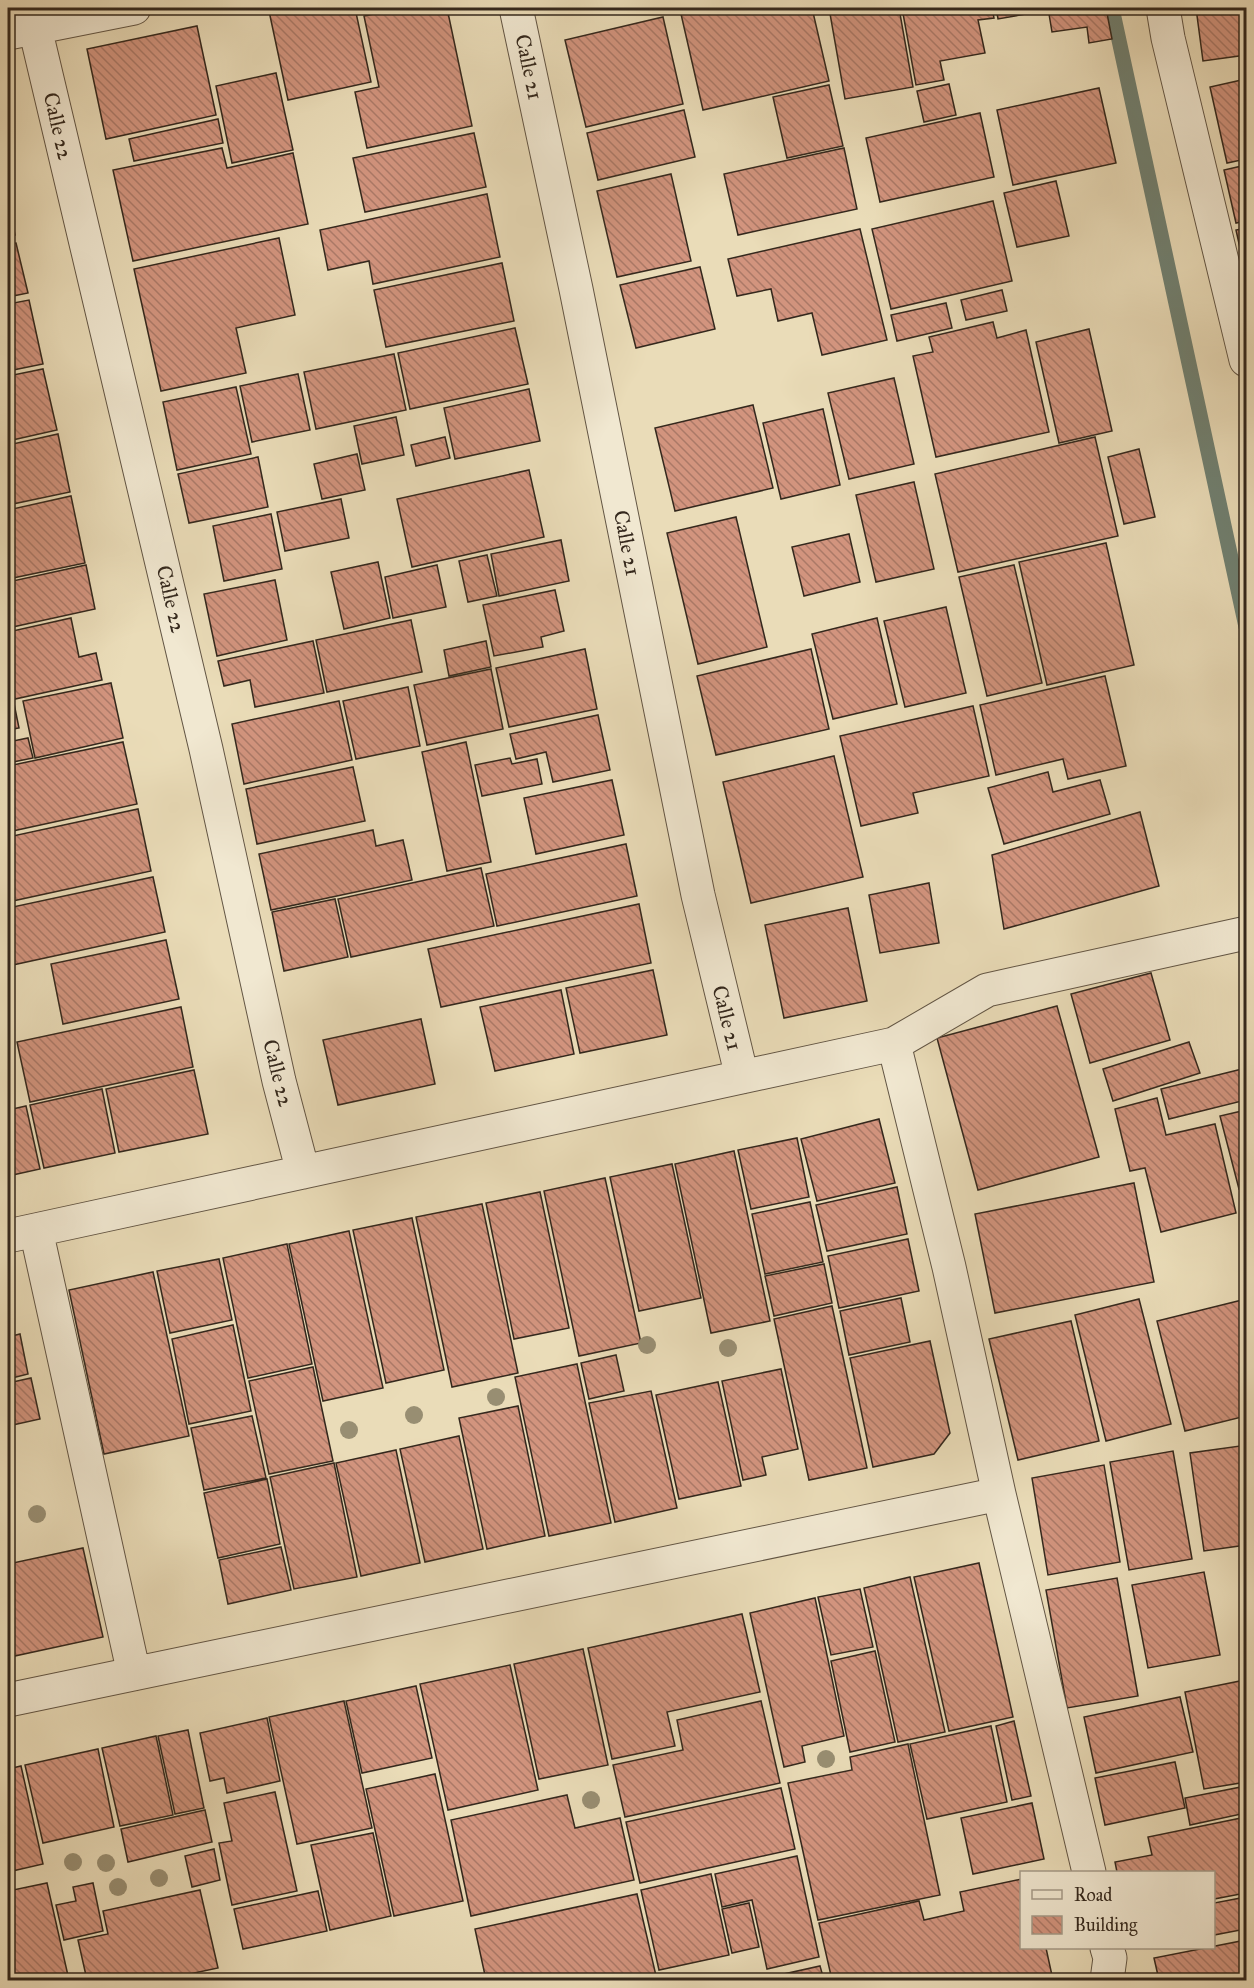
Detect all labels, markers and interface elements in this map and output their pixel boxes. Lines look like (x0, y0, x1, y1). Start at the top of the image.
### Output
street label: Calle 21 (509, 32, 549, 102)
street label: Calle 22 (38, 90, 79, 163)
street label: Calle 21 (608, 508, 646, 578)
street label: Calle 22 (151, 563, 192, 636)
street label: Calle 21 (706, 983, 748, 1053)
street label: Calle 22 (257, 1037, 299, 1110)
legend (1020, 1871, 1215, 1949)
text: Road (1074, 1884, 1112, 1906)
text: Building (1074, 1914, 1138, 1937)

